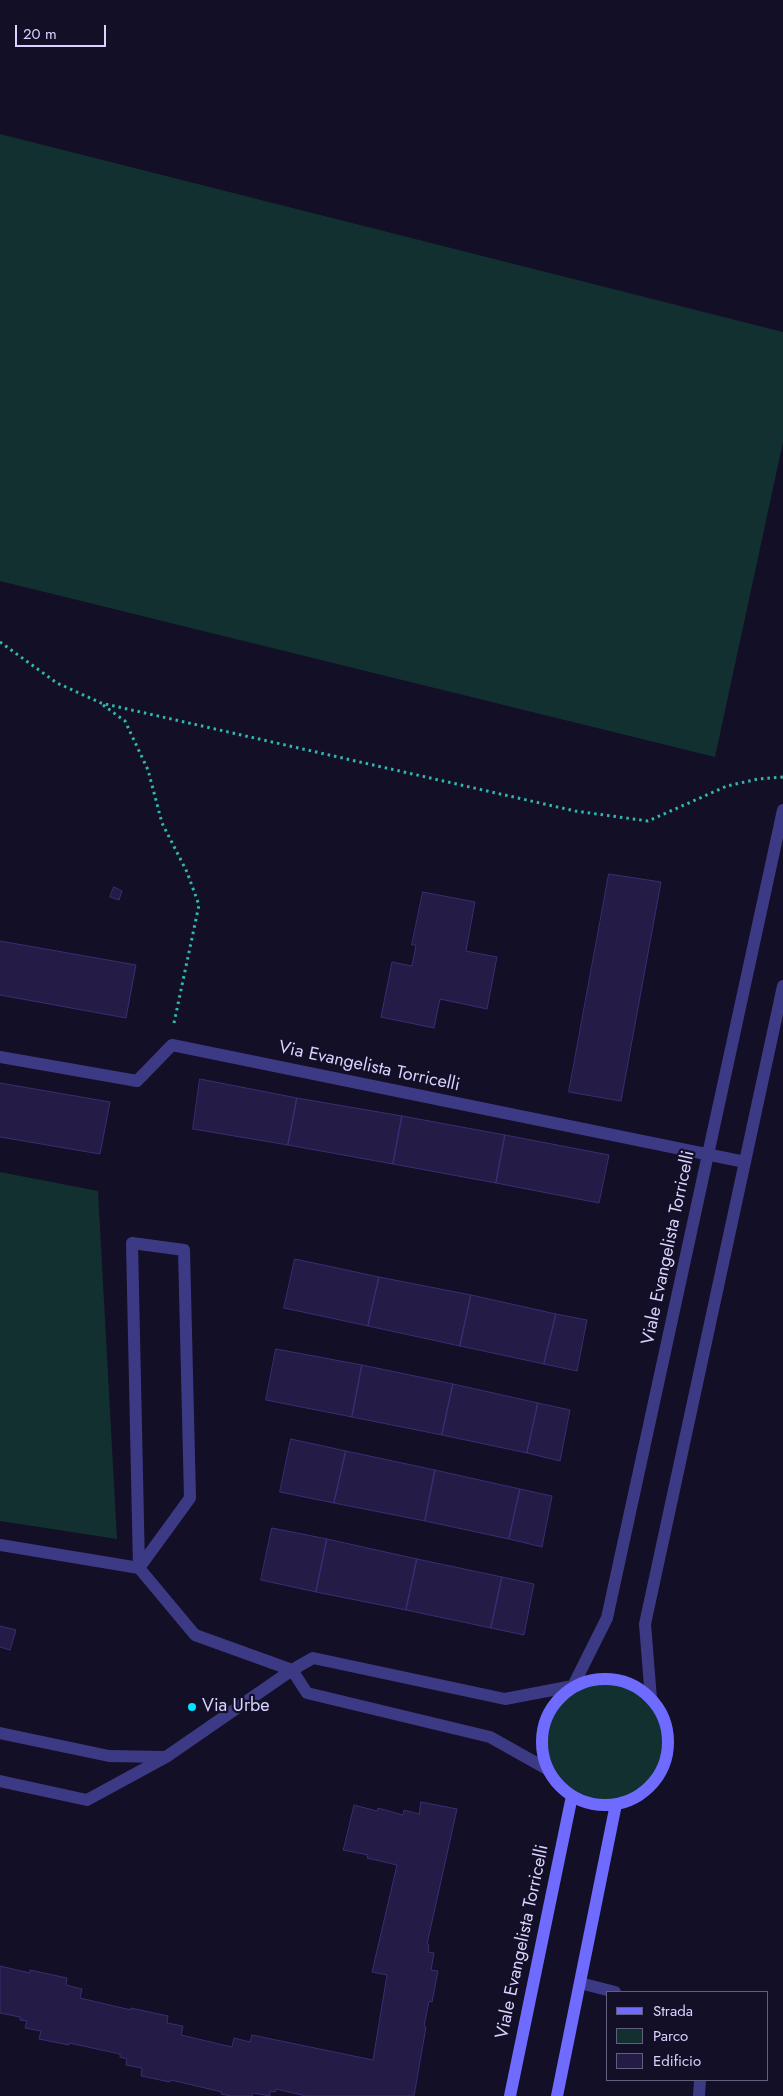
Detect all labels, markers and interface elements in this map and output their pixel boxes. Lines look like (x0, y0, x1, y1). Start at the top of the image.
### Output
scale bar (18, 15, 109, 47)
text: 20 m (23, 23, 57, 45)
street label: Via Evangelista Torricelli (276, 1037, 462, 1097)
street label: Viale Evangelista Torricelli (638, 1149, 700, 1347)
place label: Via Urbe (202, 1696, 270, 1718)
marker: Via Urbe (186, 1701, 198, 1713)
street label: Viale Evangelista Torricelli (492, 1843, 554, 2041)
legend (606, 1991, 768, 2081)
text: Strada (653, 2000, 693, 2022)
text: Parco (653, 2025, 688, 2047)
text: Edificio (653, 2050, 701, 2072)

